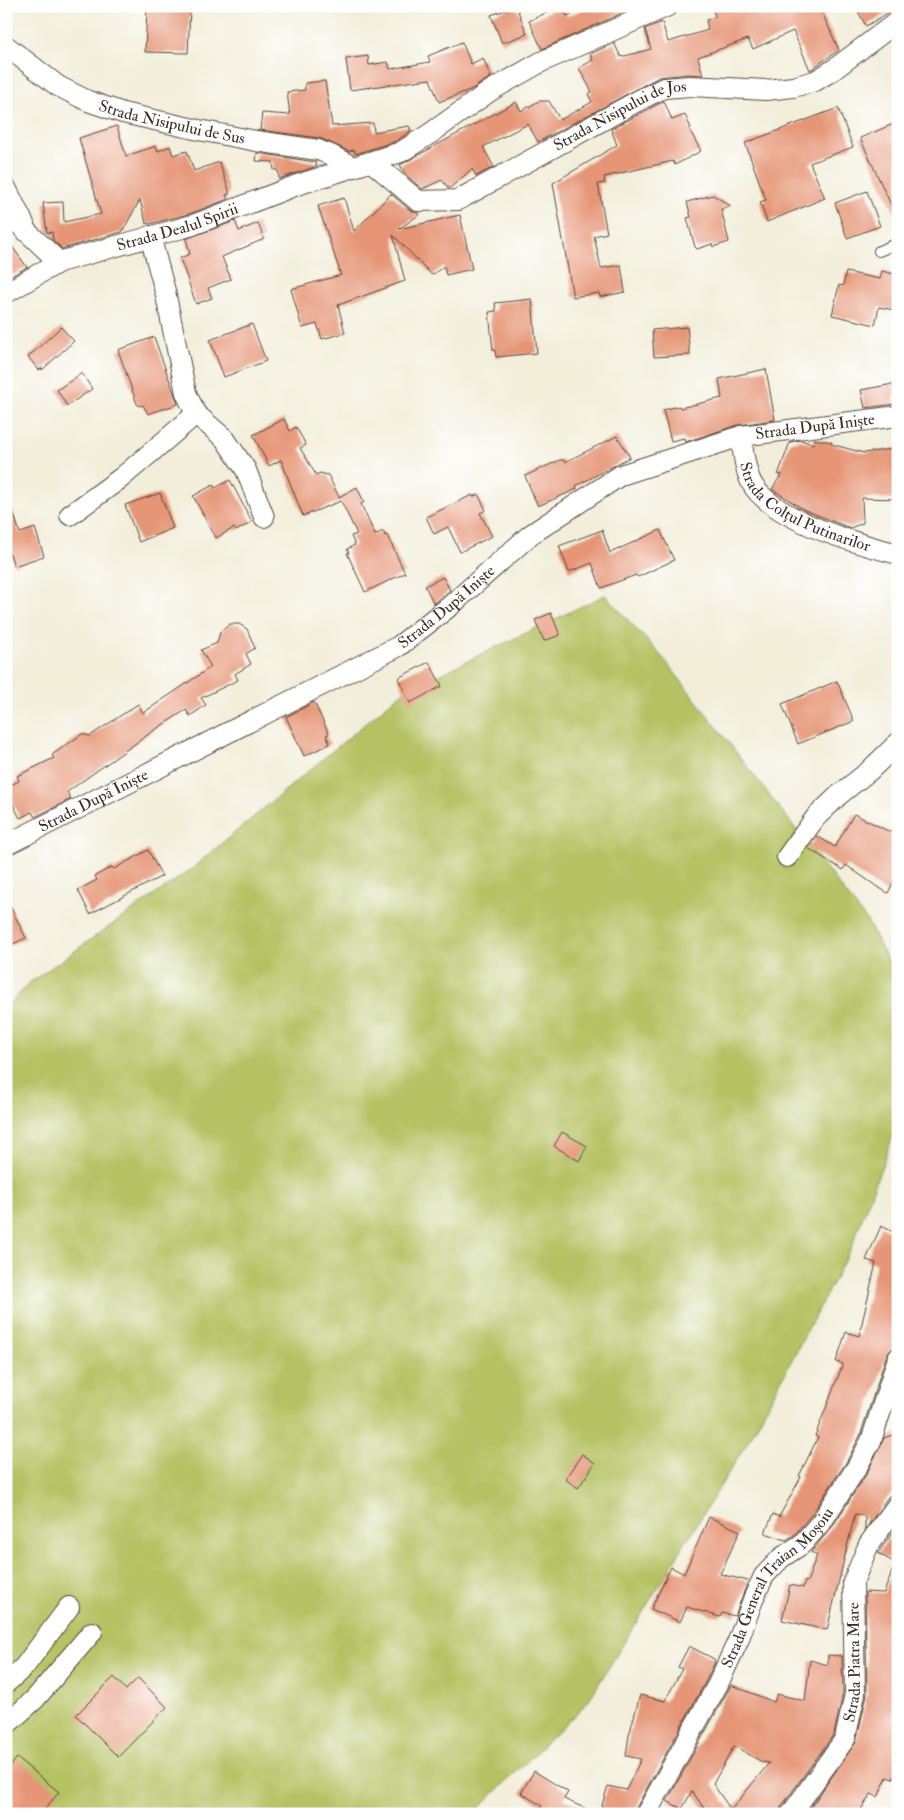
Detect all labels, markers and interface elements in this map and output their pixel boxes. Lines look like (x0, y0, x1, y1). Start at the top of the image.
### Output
street label: Strada Nisipului de Jos (550, 76, 687, 155)
street label: Strada Nisipului de Sus (96, 95, 247, 149)
street label: Strada Dealul Spirii (115, 199, 241, 256)
street label: Strada După Iniște (754, 409, 876, 444)
street label: Strada Colțul Putinarilor (735, 460, 873, 556)
street label: Strada După Iniște (394, 561, 499, 653)
street label: Strada După Iniște (35, 765, 152, 837)
street label: Strada General Traian Moșoiu (717, 1504, 838, 1671)
street label: Strada Piatra Mare (839, 1602, 865, 1724)

